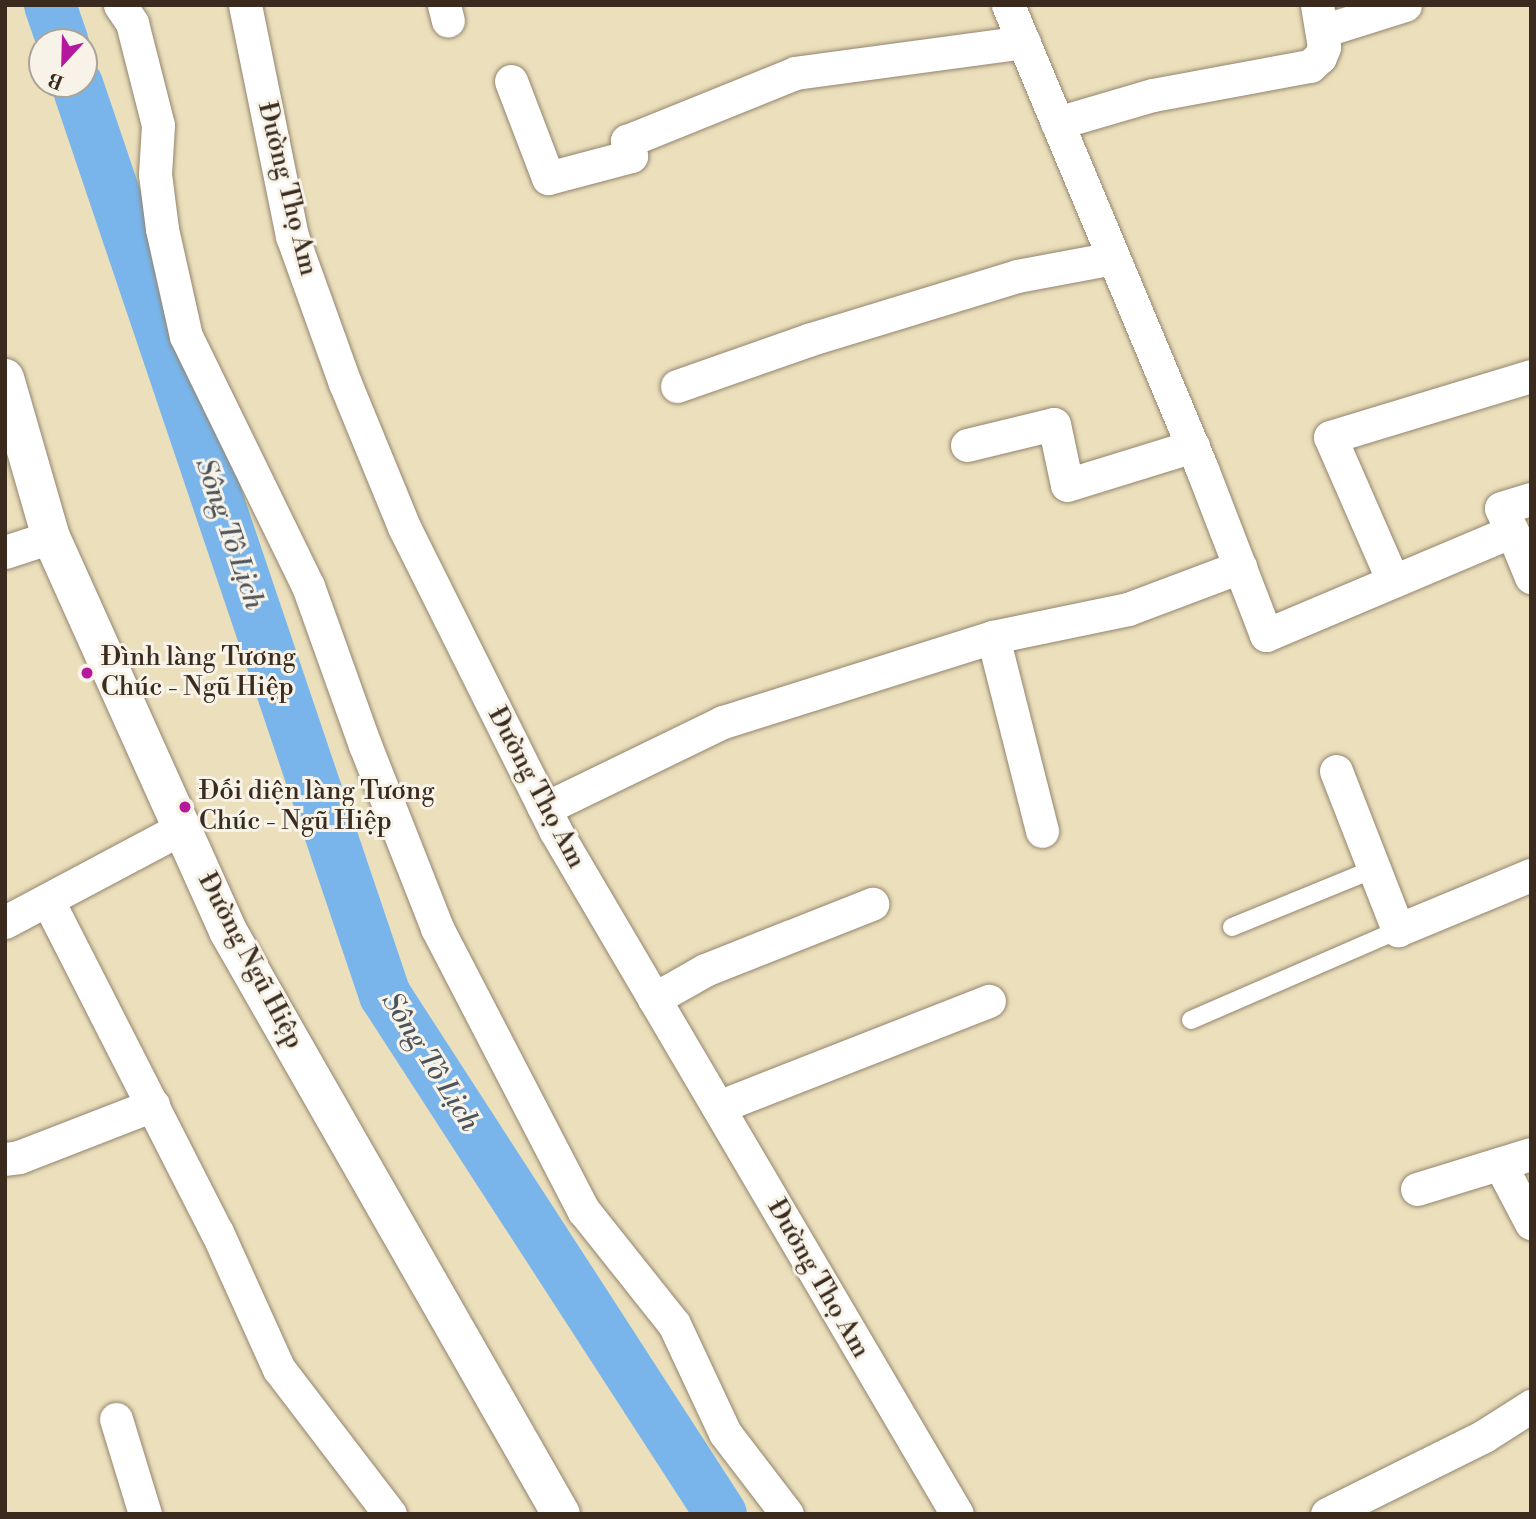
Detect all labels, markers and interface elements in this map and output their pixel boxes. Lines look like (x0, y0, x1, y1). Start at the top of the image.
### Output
north arrow (28, 28, 98, 98)
text: B (45, 67, 67, 94)
street label: Đường Thọ Am (250, 99, 324, 279)
water label: Sông Tô Lịch (187, 454, 271, 614)
place label: Đình làng Tương Chúc - Ngũ Hiệp (101, 642, 296, 704)
marker: Đình làng Tương Chúc - Ngũ Hiệp (79, 665, 95, 681)
street label: Đường Thọ Am (480, 702, 592, 874)
place label: Đối diện làng Tương Chúc - Ngũ Hiệp (199, 776, 435, 838)
marker: Đối diện làng Tương Chúc - Ngũ Hiệp (177, 799, 193, 815)
street label: Đường Ngũ Hiệp (191, 868, 309, 1054)
water label: Sông Tô Lịch (374, 986, 486, 1138)
street label: Đường Thọ Am (760, 1194, 876, 1364)

